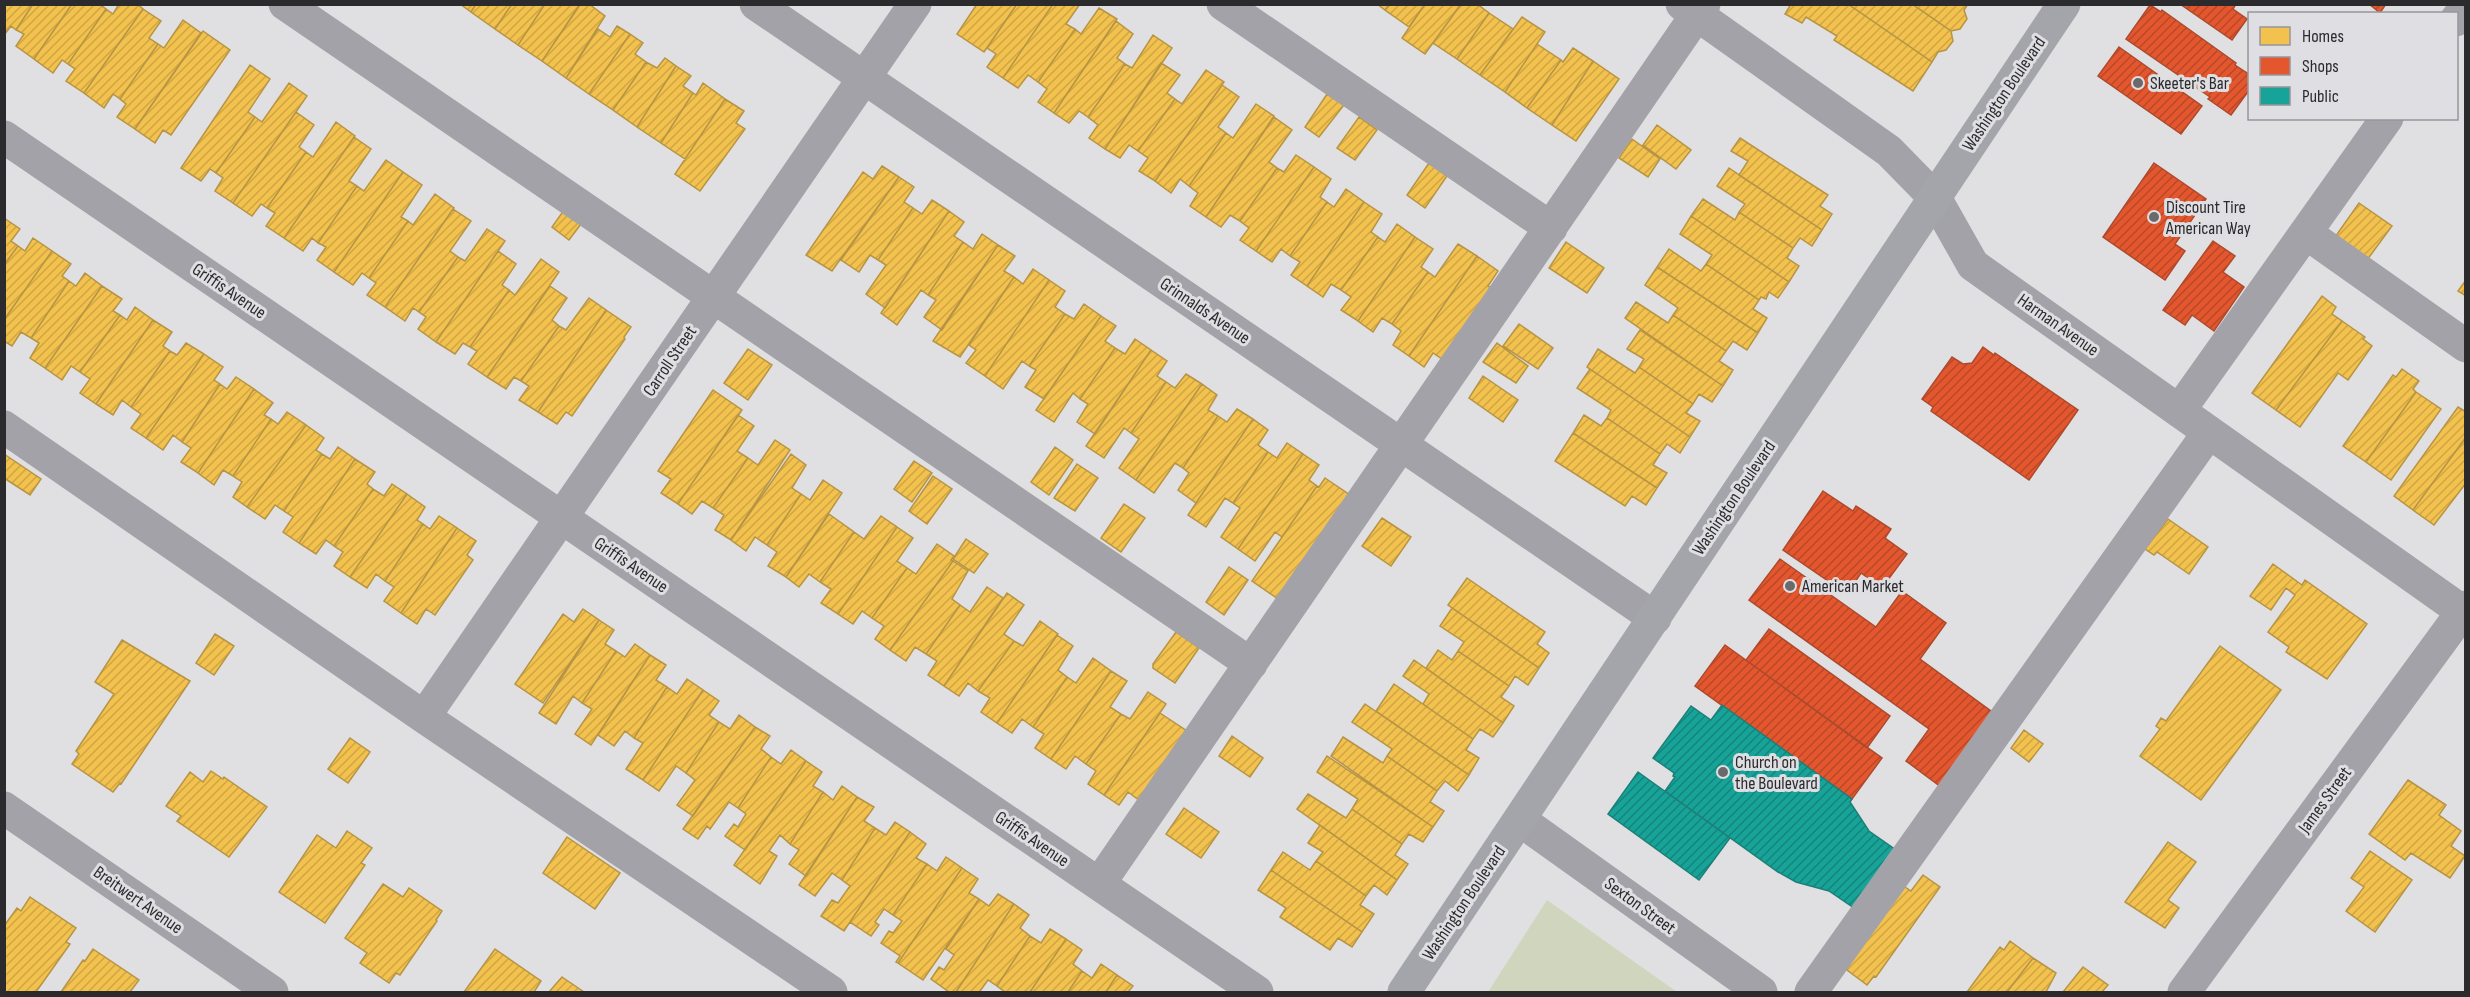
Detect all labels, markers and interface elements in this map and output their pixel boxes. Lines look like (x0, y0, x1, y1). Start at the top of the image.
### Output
legend (2248, 12, 2458, 120)
text: Homes (2302, 26, 2344, 47)
street label: Washington Boulevard (1958, 33, 2050, 155)
text: Shops (2302, 56, 2339, 77)
place label: Skeeter's Bar (2150, 73, 2229, 94)
marker: Skeeter's Bar (2131, 76, 2145, 90)
text: Public (2302, 86, 2339, 107)
place label: Discount Tire American Way (2165, 197, 2251, 239)
marker: Discount Tire American Way (2147, 210, 2161, 224)
street label: Griffis Avenue (188, 259, 270, 323)
street label: Grinnalds Avenue (1156, 273, 1254, 349)
street label: Harman Avenue (2013, 289, 2103, 361)
street label: Carroll Street (639, 321, 701, 400)
street label: Washington Boulevard (1688, 437, 1780, 559)
street label: Griffis Avenue (590, 533, 672, 597)
place label: American Market (1801, 576, 1904, 597)
marker: American Market (1783, 579, 1797, 593)
place label: Church on the Boulevard (1735, 752, 1818, 794)
street label: James Street (2293, 762, 2356, 838)
marker: Church on the Boulevard (1716, 765, 1730, 779)
street label: Griffis Avenue (991, 807, 1073, 871)
street label: Washington Boulevard (1418, 842, 1510, 964)
street label: Breitwert Avenue (89, 862, 187, 938)
street label: Sexton Street (1600, 873, 1680, 939)

